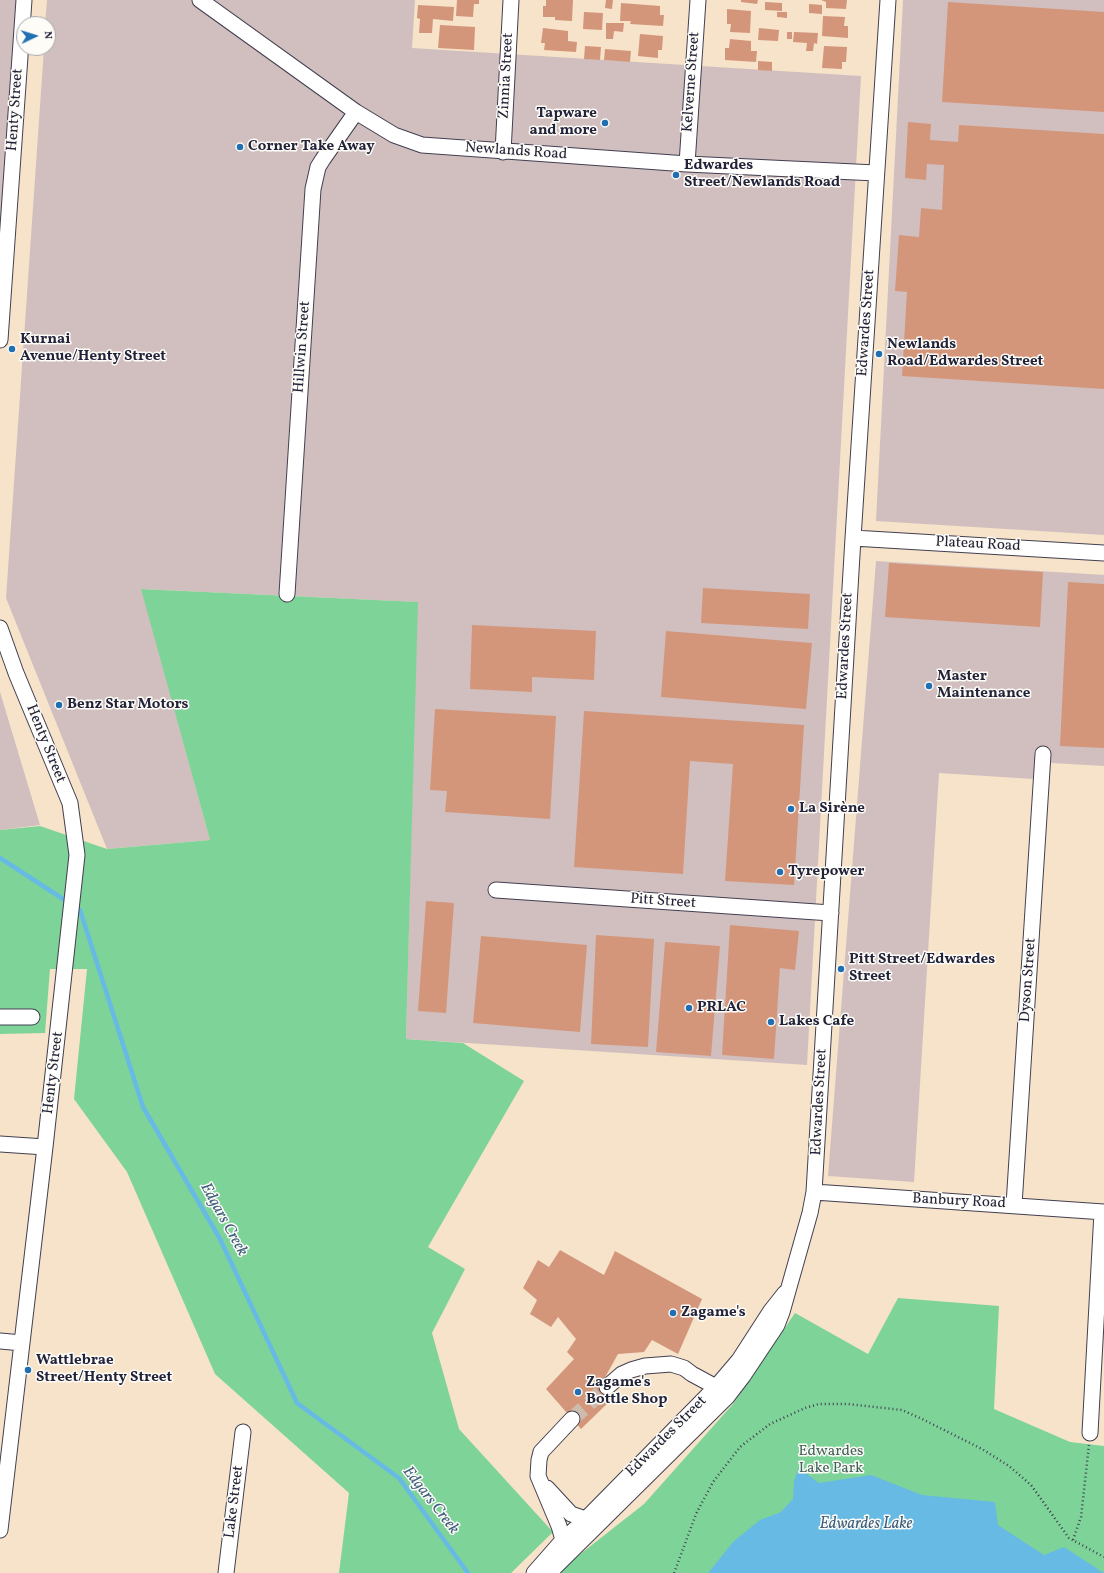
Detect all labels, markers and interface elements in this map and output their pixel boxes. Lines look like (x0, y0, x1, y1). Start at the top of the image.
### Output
north arrow (16, 16, 56, 56)
text: N (40, 31, 55, 40)
street label: Kelverne Street (680, 31, 704, 133)
street label: Zinnia Street (496, 32, 518, 120)
street label: Henty Street (4, 68, 28, 152)
place label: Tapware and more (529, 105, 597, 140)
marker: Tapware and more (600, 118, 610, 128)
place label: Corner Take Away (248, 138, 375, 156)
street label: Newlands Road (464, 139, 568, 165)
marker: Corner Take Away (235, 142, 245, 152)
place label: Edwardes Street/Newlands Road (684, 157, 840, 192)
marker: Edwardes Street/Newlands Road (671, 170, 681, 180)
street label: Edwardes Street (854, 269, 880, 377)
street label: Hillwin Street (291, 300, 315, 394)
place label: Kurnai Avenue/Henty Street (20, 331, 166, 366)
place label: Newlands Road/Edwardes Street (887, 336, 1043, 371)
marker: Kurnai Avenue/Henty Street (7, 344, 17, 354)
marker: Newlands Road/Edwardes Street (874, 349, 884, 359)
street label: Plateau Road (935, 534, 1021, 556)
street label: Edwardes Street (834, 592, 858, 700)
place label: Master Maintenance (937, 668, 1030, 703)
marker: Master Maintenance (924, 681, 934, 691)
place label: Benz Star Motors (67, 696, 189, 714)
marker: Benz Star Motors (54, 700, 64, 710)
street label: Henty Street (21, 702, 69, 786)
place label: La Sirène (799, 800, 865, 818)
marker: La Sirène (786, 804, 796, 814)
place label: Tyrepower (788, 863, 864, 881)
marker: Tyrepower (775, 867, 785, 877)
street label: Pitt Street (629, 891, 697, 913)
street label: Dyson Street (1017, 937, 1041, 1023)
place label: Pitt Street/Edwardes Street (849, 951, 995, 986)
marker: Pitt Street/Edwardes Street (836, 964, 846, 974)
place label: PRLAC (697, 999, 746, 1017)
marker: PRLAC (684, 1003, 694, 1013)
place label: Lakes Cafe (779, 1013, 854, 1031)
marker: Lakes Cafe (766, 1017, 776, 1027)
street label: Henty Street (40, 1031, 68, 1115)
street label: Edwardes Street (808, 1048, 832, 1156)
water label: Edgars Creek (195, 1180, 251, 1260)
street label: Banbury Road (912, 1191, 1006, 1213)
place label: Zagame's (681, 1304, 746, 1322)
marker: Zagame's (668, 1308, 678, 1318)
place label: Wattlebrae Street/Henty Street (36, 1352, 172, 1387)
marker: Wattlebrae Street/Henty Street (23, 1365, 33, 1375)
place label: Zagame's Bottle Shop (586, 1374, 667, 1409)
marker: Zagame's Bottle Shop (573, 1387, 583, 1397)
street label: Edwardes Street (623, 1393, 711, 1481)
park label: Edwardes Lake Park (799, 1443, 863, 1478)
water label: Edgars Creek (398, 1463, 462, 1539)
street label: Lake Street (222, 1465, 248, 1539)
water label: Edwardes Lake (820, 1515, 912, 1535)

